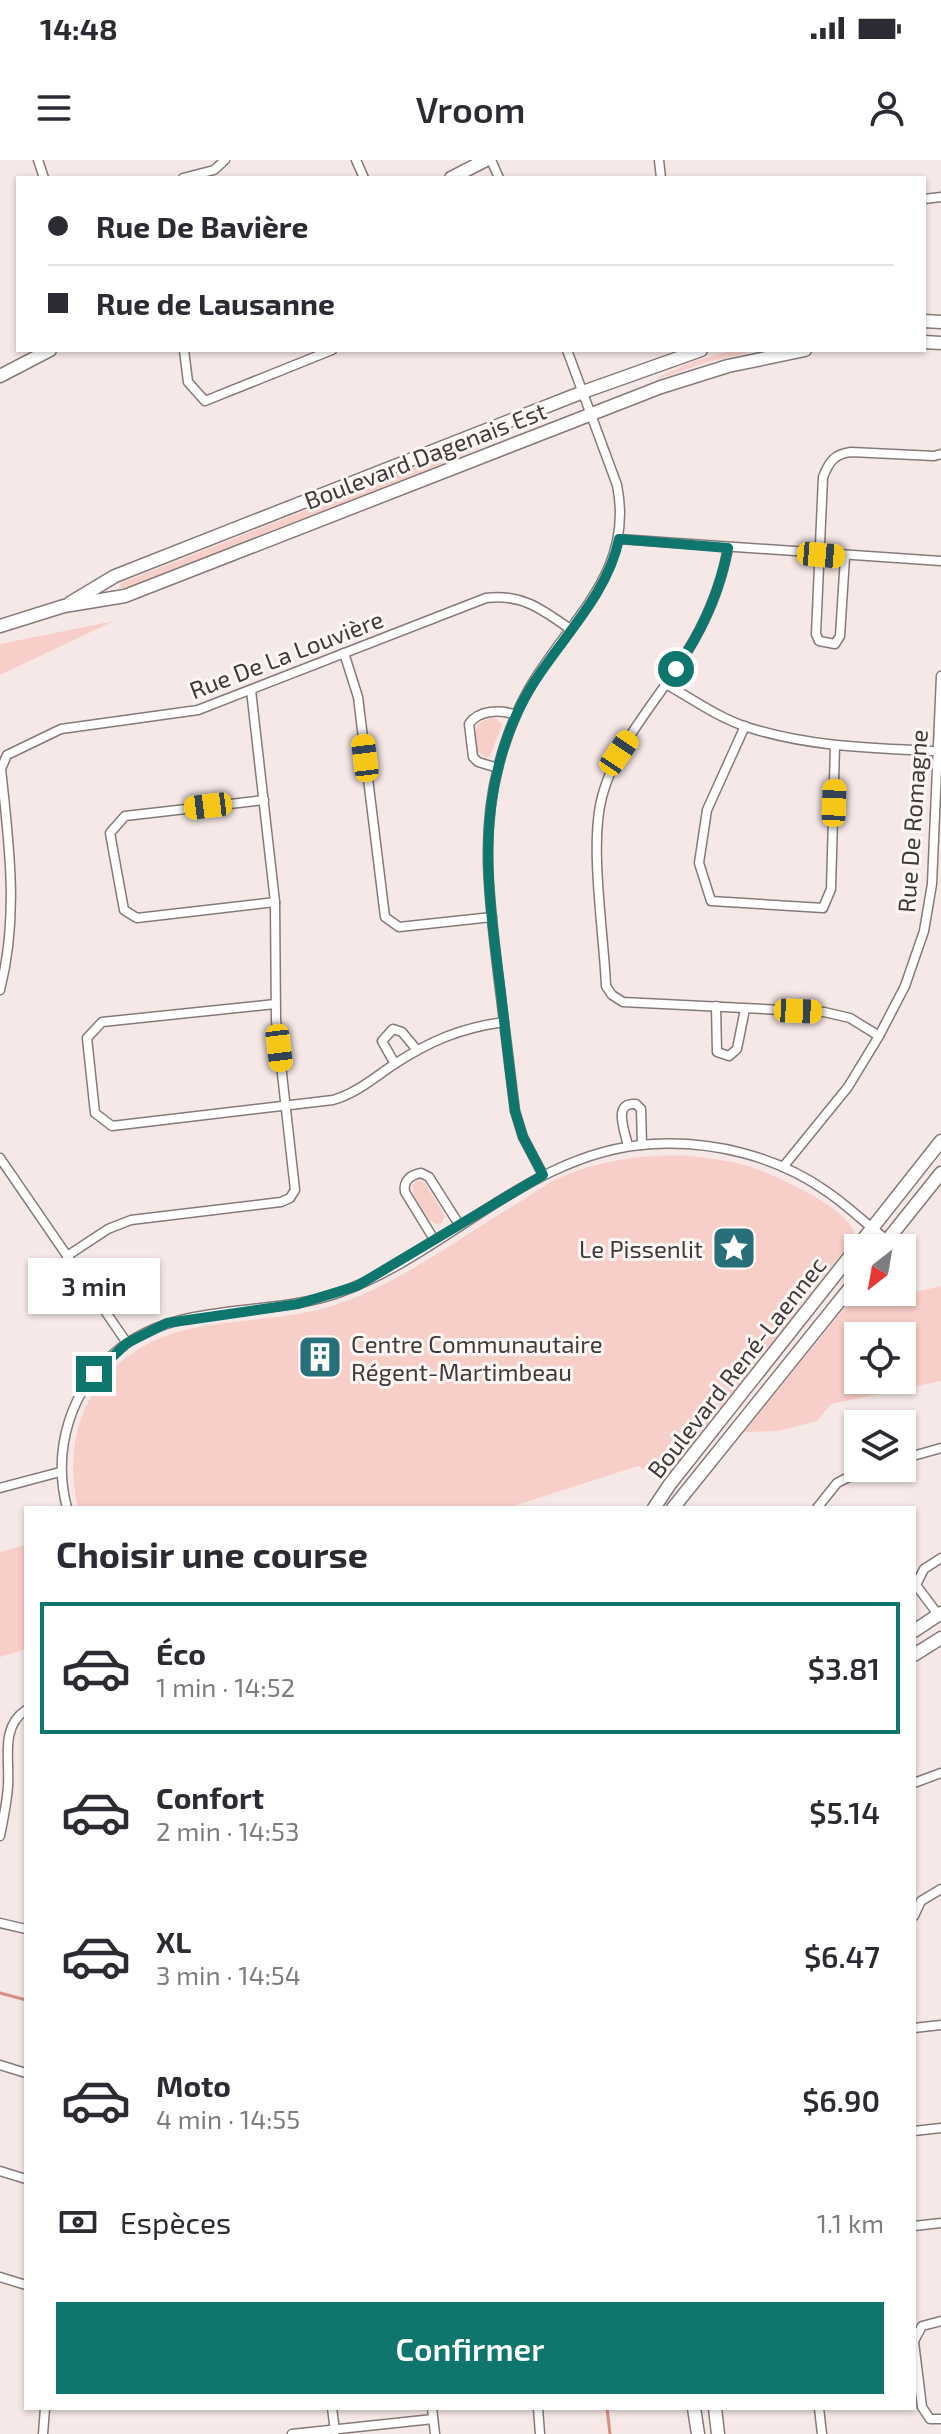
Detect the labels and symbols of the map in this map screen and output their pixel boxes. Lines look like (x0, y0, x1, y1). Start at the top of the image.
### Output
street label: Boulevard Dagenais Est (300, 395, 550, 515)
car (796, 541, 846, 569)
street label: Rue De La Louvière (185, 604, 387, 704)
route start (658, 651, 694, 687)
car (596, 726, 642, 780)
street label: Rue De Romagne (891, 728, 933, 914)
car (350, 733, 380, 783)
car (821, 779, 847, 827)
car (183, 791, 233, 821)
car (774, 998, 822, 1024)
car (264, 1023, 294, 1073)
place icon: Le Pissenlit (710, 1224, 758, 1272)
place label: Le Pissenlit (579, 1234, 703, 1263)
north arrow (844, 1234, 916, 1306)
street label: Boulevard René-Laennec (641, 1251, 831, 1483)
callout: 3 min (28, 1258, 160, 1314)
place label: Centre Communautaire Régent-Martimbeau (351, 1329, 603, 1386)
building icon: Centre Communautaire Régent-Martimbeau (296, 1333, 344, 1381)
route end (76, 1356, 112, 1392)

